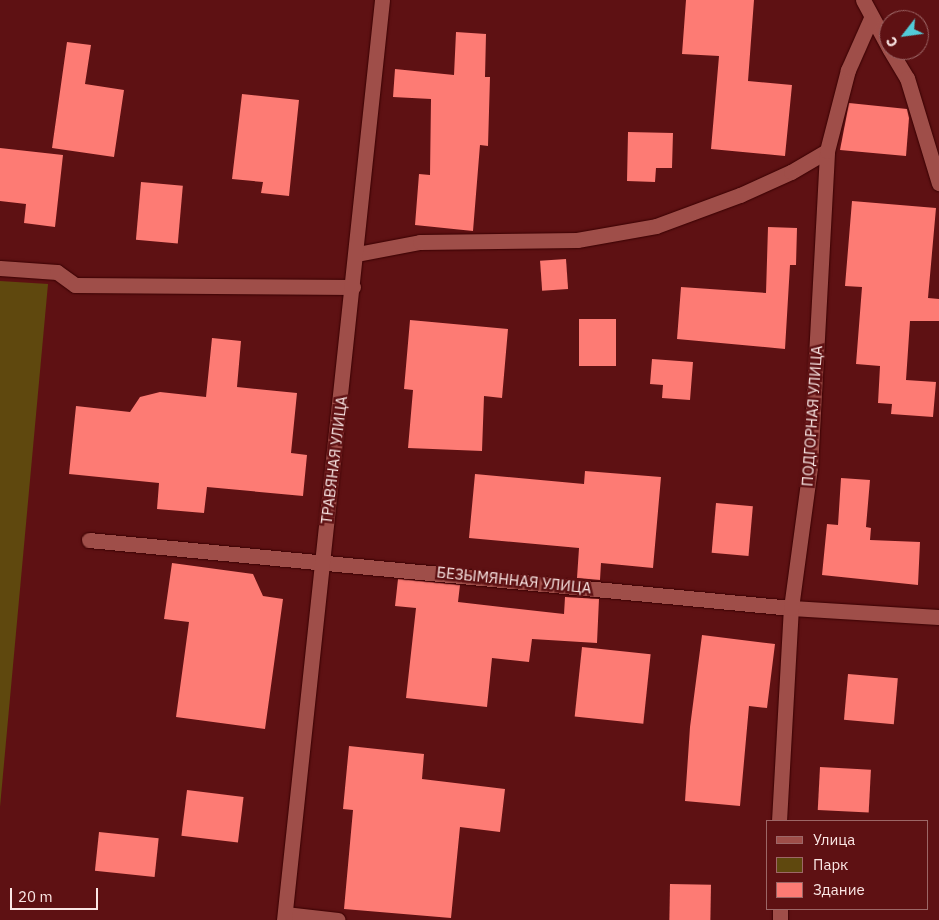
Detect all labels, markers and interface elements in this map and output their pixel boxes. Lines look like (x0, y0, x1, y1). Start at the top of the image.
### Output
north arrow (879, 10, 929, 60)
text: С (882, 34, 902, 50)
street label: ПОДГОРНАЯ УЛИЦА (798, 345, 826, 487)
street label: ТРАВЯНАЯ УЛИЦА (317, 395, 351, 525)
street label: БЕЗЫМЯННАЯ УЛИЦА (436, 563, 592, 597)
legend (766, 820, 929, 910)
text: Улица (813, 830, 855, 849)
text: Парк (813, 855, 848, 874)
scale bar (12, 878, 100, 910)
text: Здание (813, 880, 865, 899)
text: 20 m (18, 887, 53, 906)

